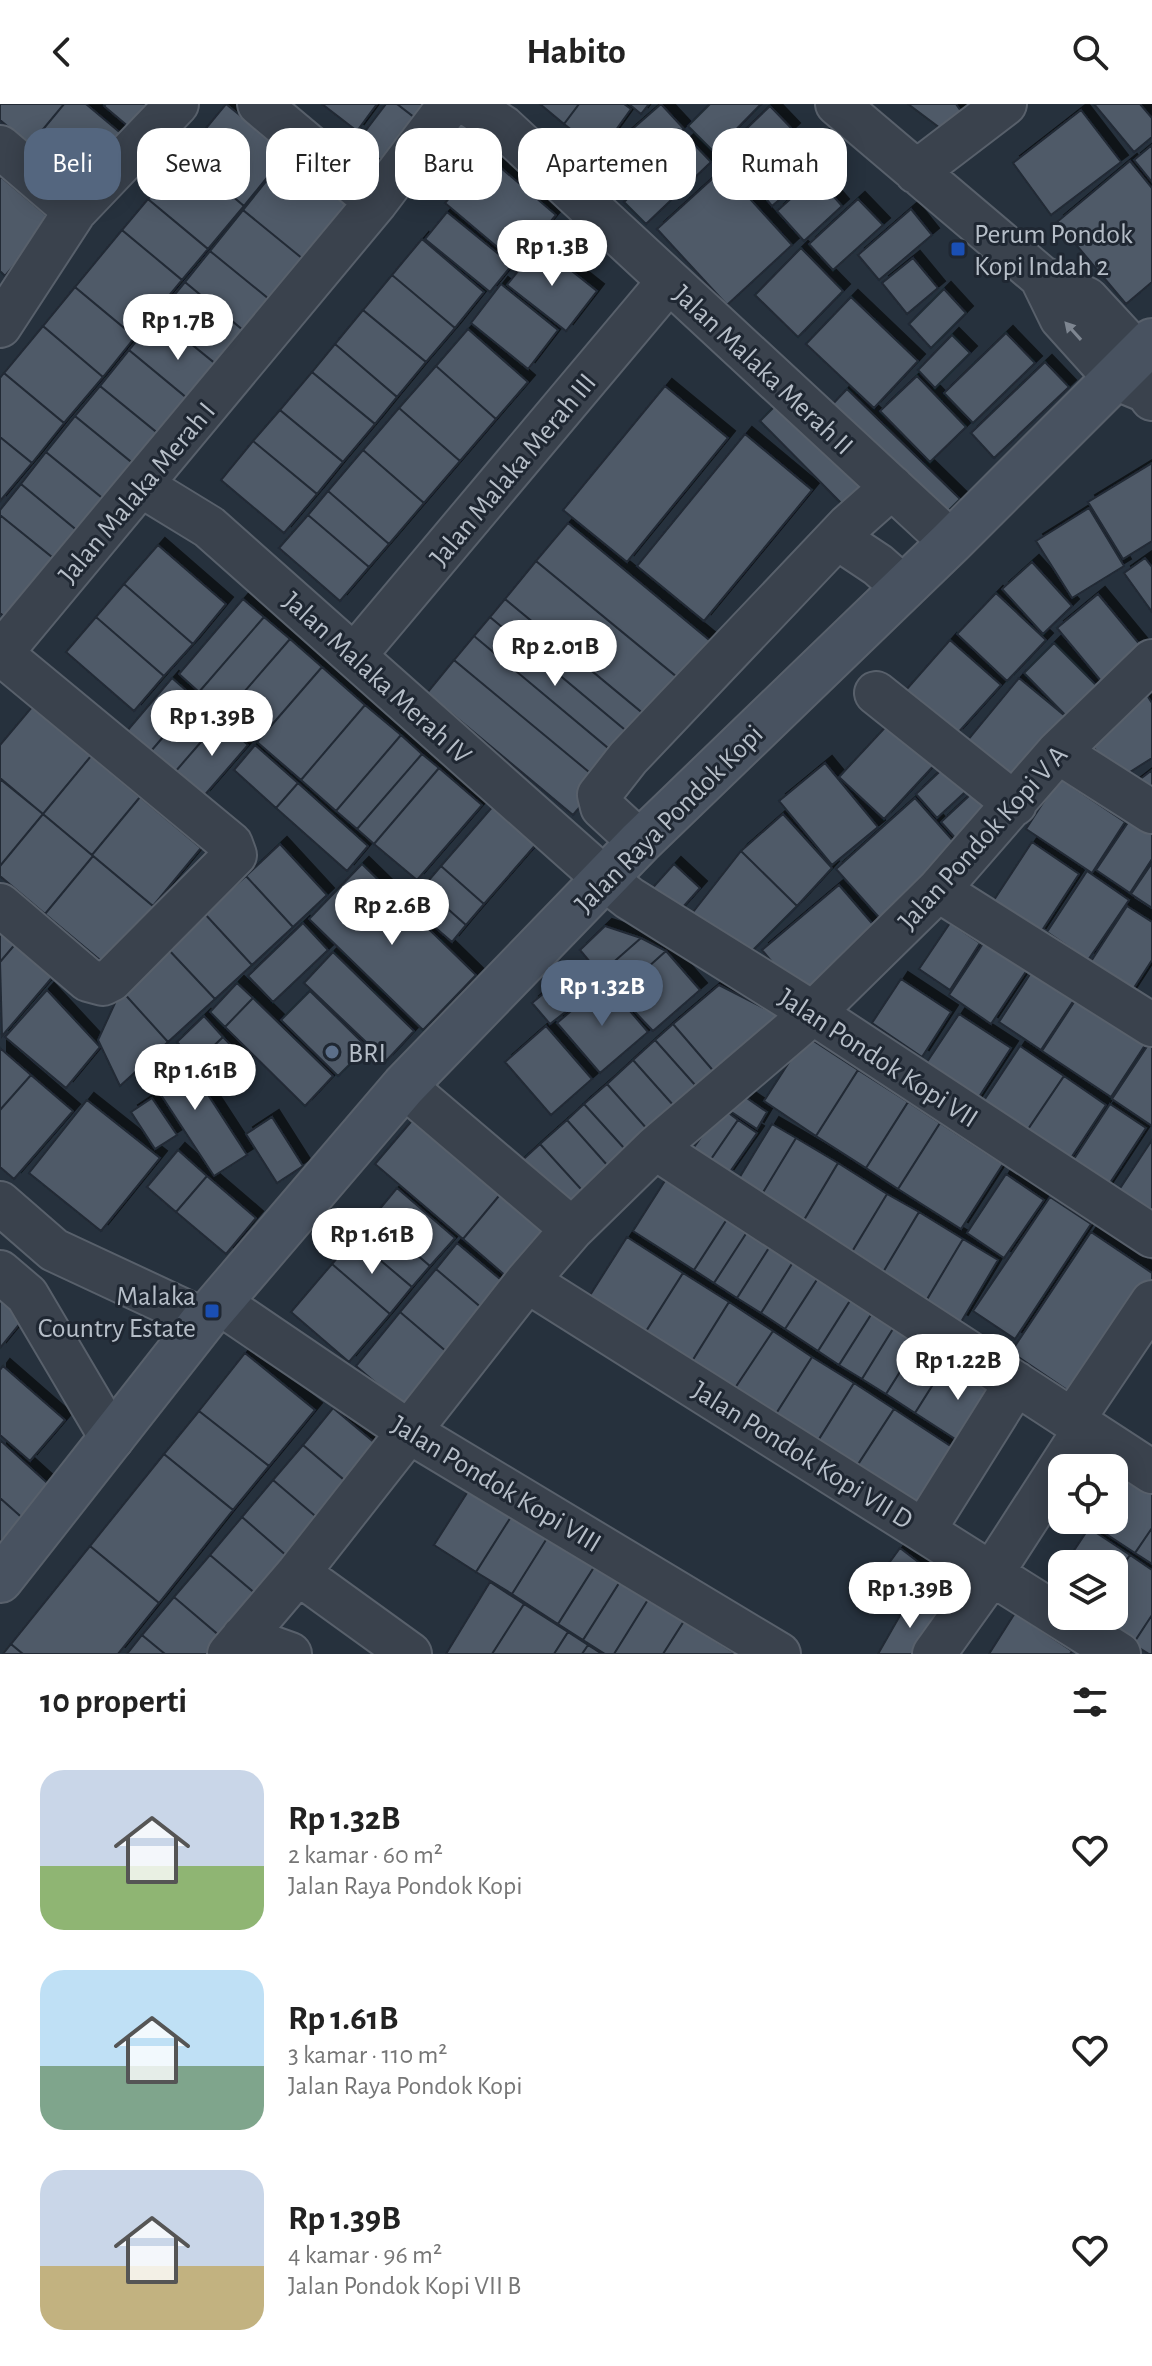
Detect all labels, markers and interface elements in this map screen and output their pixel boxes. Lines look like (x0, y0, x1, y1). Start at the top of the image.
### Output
icon: back (40, 30, 84, 74)
icon: search (1068, 30, 1112, 74)
text: Habito (526, 34, 626, 70)
chip: Beli (24, 128, 121, 200)
chip: Sewa (137, 128, 250, 200)
chip: Filter (266, 128, 379, 200)
chip: Baru (395, 128, 502, 200)
chip: Apartemen (518, 128, 696, 200)
chip: Rumah (712, 128, 847, 200)
pin: Rp 1.3B (478, 220, 626, 288)
place label: Perum Pondok Kopi Indah 2 (974, 221, 1133, 281)
text: Rp 1.3B (515, 233, 589, 259)
marker: Perum Pondok Kopi Indah 2 (949, 240, 967, 258)
street label: Jalan Malaka Merah II (667, 280, 858, 461)
pin: Rp 1.7B (104, 294, 252, 362)
text: Rp 1.7B (141, 307, 215, 333)
one-way arrow (1064, 322, 1082, 341)
street label: Jalan Malaka Merah III (425, 369, 602, 572)
street label: Jalan Malaka Merah I (54, 397, 221, 589)
street label: Jalan Malaka Merah IV (277, 587, 476, 770)
pin: Rp 2.01B (472, 620, 638, 688)
text: Rp 2.01B (511, 633, 599, 659)
pin: Rp 1.39B (129, 690, 295, 758)
text: Rp 1.39B (169, 703, 255, 729)
street label: Jalan Raya Pondok Kopi (570, 720, 769, 919)
street label: Jalan Pondok Kopi V A (894, 741, 1073, 936)
pin: Rp 2.6B (318, 879, 466, 947)
text: Rp 2.6B (353, 892, 431, 918)
pin: Rp 1.32B (519, 960, 685, 1028)
text: Rp 1.32B (559, 973, 645, 999)
street label: Jalan Pondok Kopi VII (773, 984, 983, 1133)
place label: BRI (348, 1040, 386, 1068)
marker: BRI (323, 1043, 341, 1061)
pin: Rp 1.61B (112, 1044, 278, 1112)
text: Rp 1.61B (153, 1057, 237, 1083)
pin: Rp 1.61B (289, 1208, 455, 1276)
text: Rp 1.61B (330, 1221, 414, 1247)
place label: Malaka Country Estate (38, 1283, 196, 1343)
marker: Malaka Country Estate (203, 1302, 221, 1320)
pin: Rp 1.22B (875, 1334, 1041, 1402)
text: Rp 1.22B (914, 1347, 1002, 1373)
street label: Jalan Pondok Kopi VII D (687, 1376, 917, 1535)
street label: Jalan Pondok Kopi VIII (386, 1411, 606, 1558)
map controls (1048, 1454, 1128, 1630)
button: locate (1048, 1454, 1128, 1534)
button: layers (1048, 1550, 1128, 1630)
pin: Rp 1.39B (827, 1562, 993, 1630)
text: Rp 1.39B (867, 1575, 953, 1601)
icon: filters (1068, 1680, 1112, 1724)
text: 10 properti (40, 1685, 187, 1719)
icon: home (104, 1802, 200, 1898)
text: Rp 1.32B (288, 1802, 401, 1836)
icon: heart (1068, 1828, 1112, 1872)
text: 2 kamar · 60 m² (288, 1842, 443, 1868)
text: Jalan Raya Pondok Kopi (288, 1873, 523, 1899)
icon: home (104, 2002, 200, 2098)
text: Rp 1.61B (288, 2002, 399, 2036)
icon: heart (1068, 2028, 1112, 2072)
text: 3 kamar · 110 m² (288, 2042, 447, 2068)
text: Jalan Raya Pondok Kopi (288, 2073, 523, 2099)
icon: home (104, 2202, 200, 2298)
text: Rp 1.39B (288, 2202, 401, 2236)
icon: heart (1068, 2228, 1112, 2272)
text: 4 kamar · 96 m² (288, 2242, 442, 2268)
text: Jalan Pondok Kopi VII B (288, 2273, 521, 2299)

